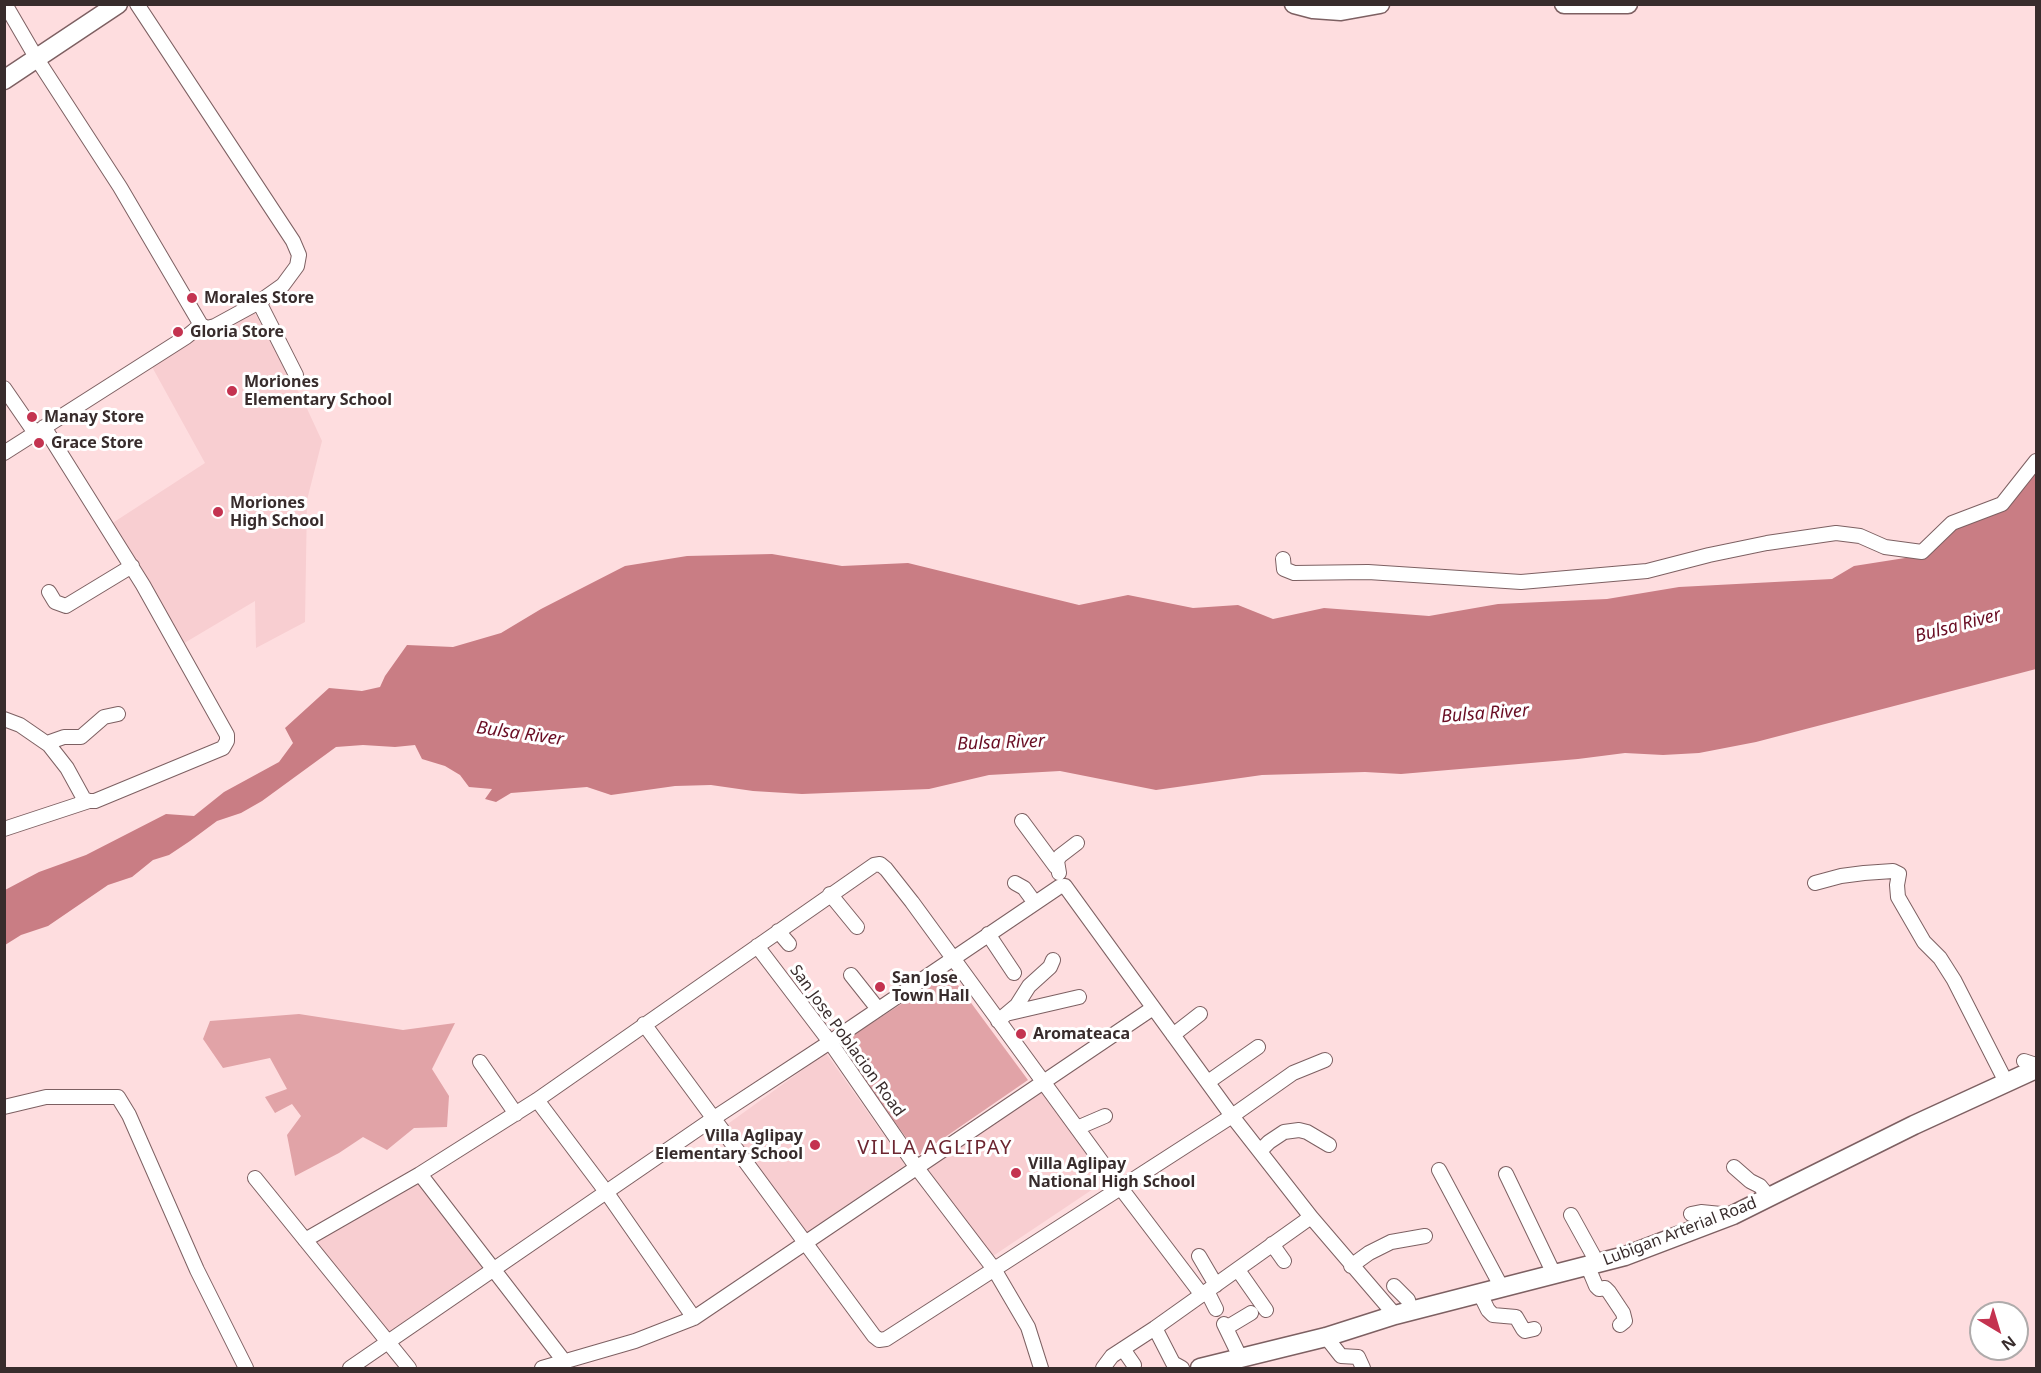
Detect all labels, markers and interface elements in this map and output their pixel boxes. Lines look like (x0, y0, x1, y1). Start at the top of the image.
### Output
place label: Morales Store (204, 288, 314, 308)
marker: Morales Store (185, 291, 199, 305)
place label: Gloria Store (190, 322, 284, 342)
marker: Gloria Store (171, 325, 185, 339)
place label: Moriones Elementary School (244, 372, 392, 410)
marker: Moriones Elementary School (225, 384, 239, 398)
place label: Manay Store (44, 407, 144, 427)
marker: Manay Store (25, 410, 39, 424)
place label: Grace Store (51, 433, 143, 453)
marker: Grace Store (32, 436, 46, 450)
place label: Moriones High School (230, 493, 324, 531)
marker: Moriones High School (211, 505, 225, 519)
water label: Bulsa River (1913, 604, 2003, 648)
water label: Bulsa River (1440, 700, 1530, 728)
water label: Bulsa River (475, 717, 565, 751)
water label: Bulsa River (957, 731, 1045, 755)
street label: San Jose Poblacion Road (785, 961, 909, 1121)
place label: San Jose Town Hall (892, 968, 969, 1006)
marker: San Jose Town Hall (873, 980, 887, 994)
place label: Aromateaca (1033, 1024, 1130, 1044)
marker: Aromateaca (1014, 1027, 1028, 1041)
place label: Villa Aglipay Elementary School (655, 1126, 803, 1164)
district label: VILLA AGLIPAY (857, 1136, 1013, 1160)
marker: Villa Aglipay Elementary School (808, 1138, 822, 1152)
place label: Villa Aglipay National High School (1028, 1154, 1195, 1192)
marker: Villa Aglipay National High School (1009, 1166, 1023, 1180)
street label: Lubigan Arterial Road (1600, 1194, 1760, 1270)
north arrow (1969, 1301, 2029, 1361)
text: N (1997, 1331, 2021, 1356)

